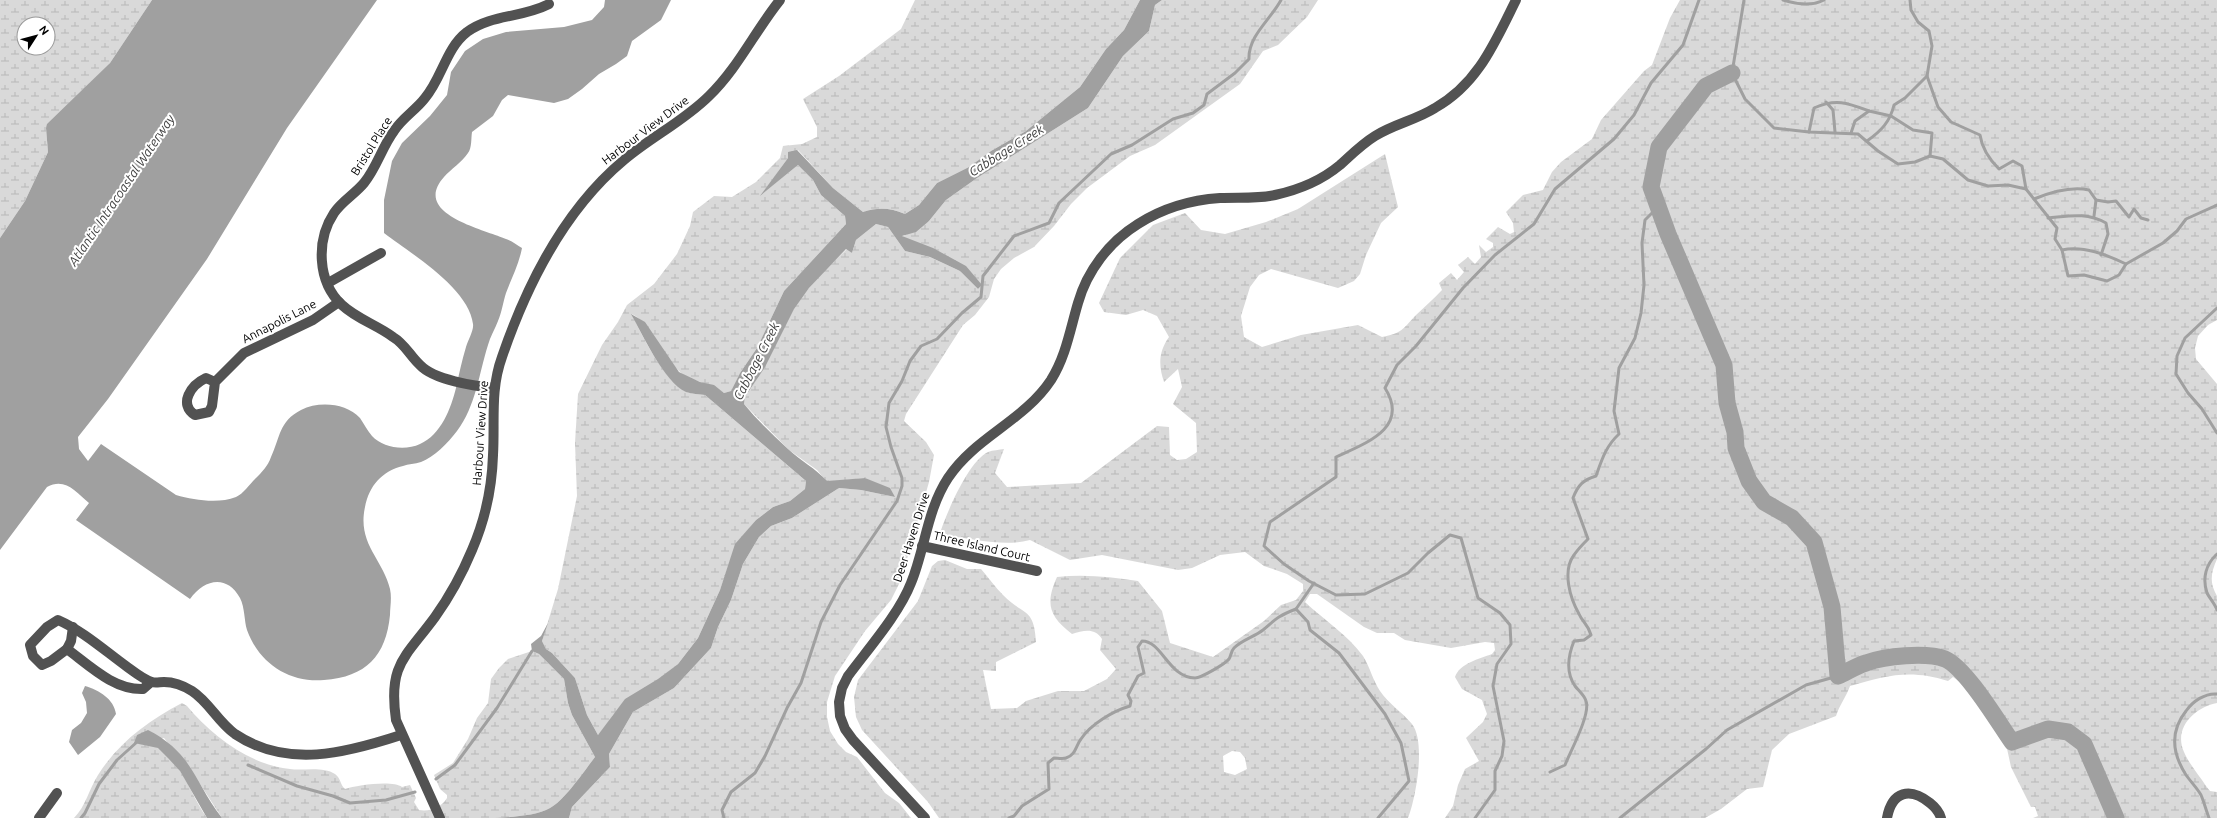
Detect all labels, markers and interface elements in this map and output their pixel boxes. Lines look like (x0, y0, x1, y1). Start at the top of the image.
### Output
north arrow (16, 16, 56, 56)
text: N (37, 23, 51, 37)
street label: Harbour View Drive (599, 93, 691, 167)
water label: Atlantic Intracoastal Waterway (65, 111, 177, 269)
street label: Bristol Place (348, 114, 394, 178)
water label: Cabbage Creek (966, 121, 1046, 179)
street label: Annapolis Lane (240, 297, 318, 345)
water label: Cabbage Creek (730, 319, 782, 402)
street label: Harbour View Drive (470, 380, 490, 486)
street label: Deer Haven Drive (890, 490, 932, 584)
street label: Three Island Court (932, 529, 1032, 564)

